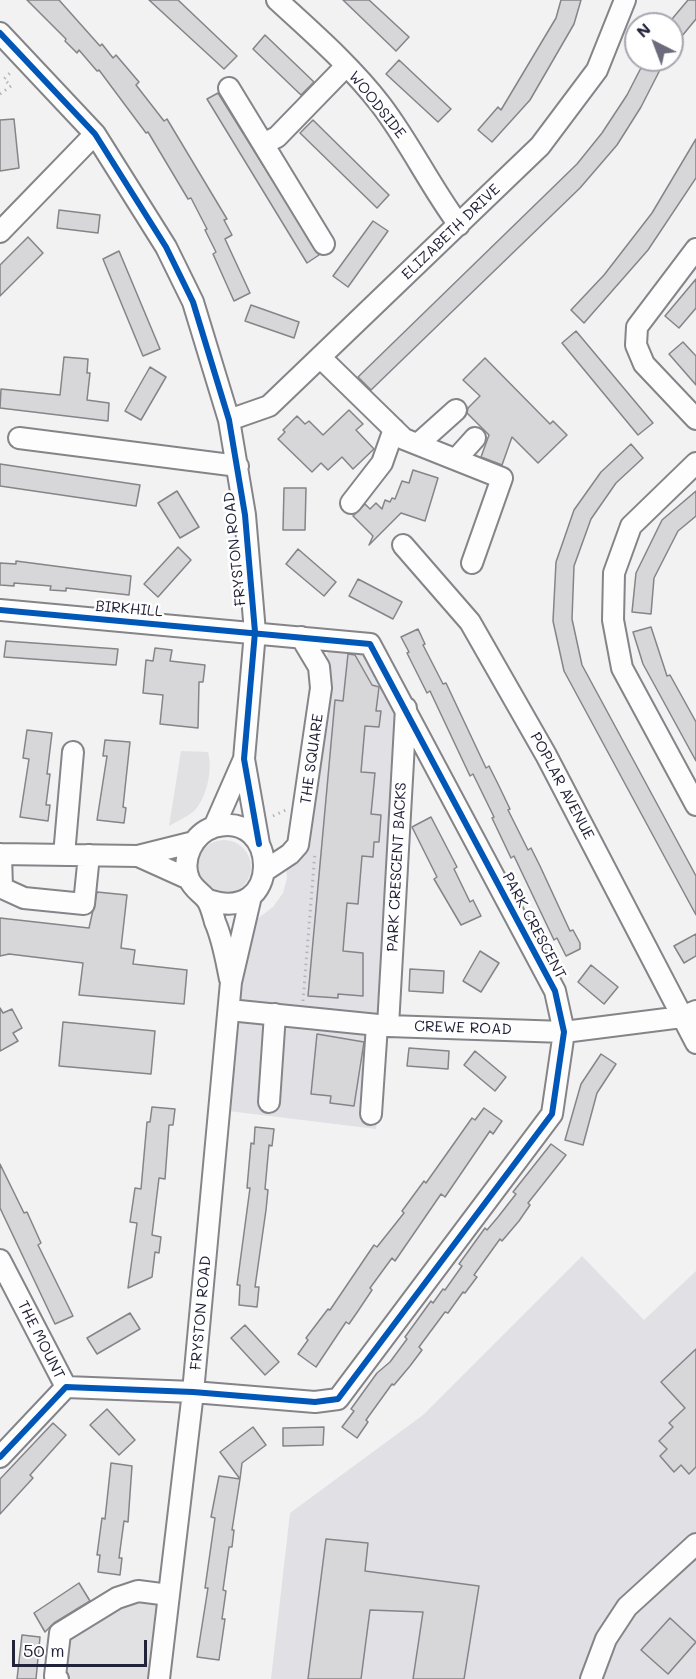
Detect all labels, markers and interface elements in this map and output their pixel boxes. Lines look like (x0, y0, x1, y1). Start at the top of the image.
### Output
north arrow (624, 12, 684, 72)
text: N (631, 18, 655, 42)
street label: WOODSIDE (344, 68, 410, 142)
street label: ELIZABETH DRIVE (398, 180, 504, 284)
street label: FRYSTON ROAD (220, 491, 250, 607)
street label: BIRKHILL (95, 597, 163, 621)
street label: THE SQUARE (297, 713, 327, 805)
street label: POPLAR AVENUE (526, 729, 598, 843)
street label: PARK CRESCENT BACKS (384, 782, 410, 952)
street label: PARK CRESCENT (498, 870, 570, 982)
street label: CREWE ROAD (414, 1017, 512, 1039)
street label: FRYSTON ROAD (187, 1255, 215, 1371)
street label: THE MOUNT (14, 1298, 68, 1382)
scale bar (15, 1628, 150, 1666)
text: 50 m (23, 1638, 65, 1662)

